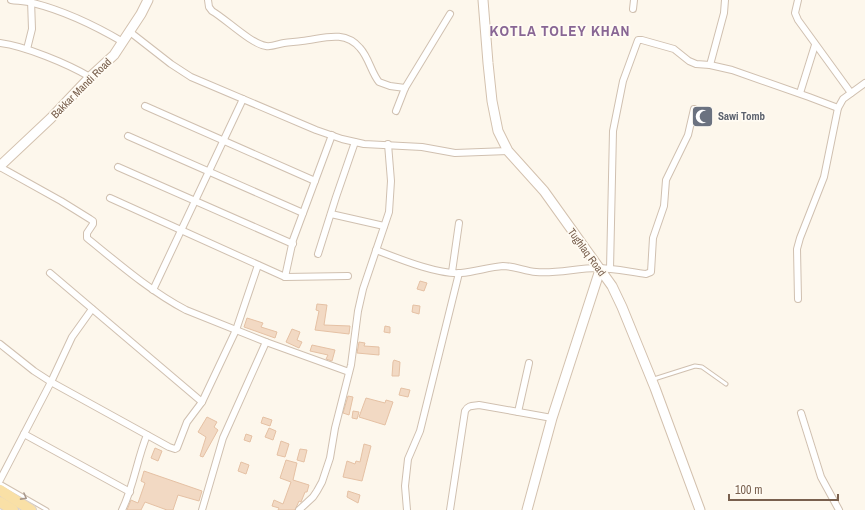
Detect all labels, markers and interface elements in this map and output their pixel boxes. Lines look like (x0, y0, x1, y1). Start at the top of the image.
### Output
district label: KOTLA TOLEY KHAN (490, 20, 630, 41)
street label: Bakkar Mandi Road (48, 55, 114, 121)
mosque icon: Sawi Tomb (690, 103, 716, 129)
place label: Sawi Tomb (718, 109, 765, 123)
street label: Tughlaq Road (565, 225, 609, 279)
scale bar (729, 476, 838, 502)
text: 100 m (735, 482, 762, 498)
one-way arrow (19, 492, 27, 499)

